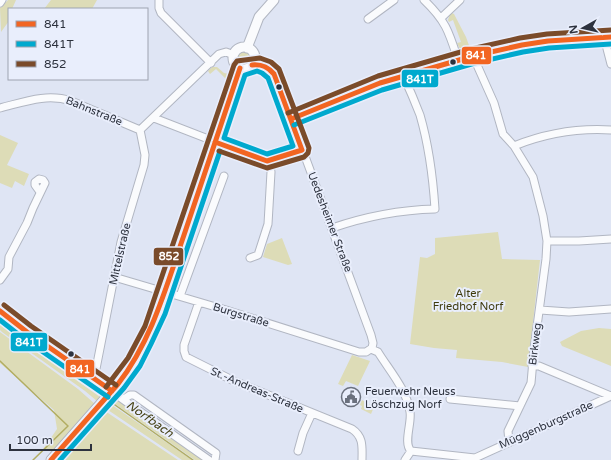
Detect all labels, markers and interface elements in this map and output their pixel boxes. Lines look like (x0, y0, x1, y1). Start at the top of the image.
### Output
legend (8, 8, 148, 80)
north arrow (563, 8, 603, 48)
text: 841 (44, 17, 67, 31)
text: N (567, 24, 581, 35)
text: 841T (44, 37, 75, 51)
line badge: 841 (461, 46, 492, 65)
text: 841 (466, 49, 486, 62)
text: 852 (44, 57, 67, 71)
unlabelled marker (448, 57, 458, 67)
line badge: 841T (401, 69, 439, 88)
text: 841T (406, 73, 434, 86)
unlabelled marker (274, 82, 284, 92)
street label: Bahnstraße (64, 94, 124, 128)
street label: Uedesheimer Straße (305, 170, 355, 274)
street label: Mittelstraße (107, 222, 133, 286)
line badge: 852 (153, 247, 184, 266)
text: 852 (159, 250, 179, 263)
park label: Alter Friedhof Norf (433, 287, 504, 313)
street label: Burgstraße (211, 300, 271, 330)
street label: Birkweg (526, 322, 544, 366)
line badge: 841T (10, 332, 48, 352)
text: 841T (15, 336, 43, 349)
unlabelled marker (66, 349, 76, 359)
line badge: 841 (65, 359, 95, 378)
text: 841 (70, 363, 90, 376)
street label: St.-Andreas-Straße (209, 365, 305, 415)
place label: Feuerwehr Neuss Löschzug Norf (365, 385, 455, 411)
public building icon: Feuerwehr Neuss Löschzug Norf (340, 386, 362, 408)
water label: Norfbach (124, 398, 177, 441)
street label: Müggenburgstraße (497, 398, 595, 452)
scale bar (10, 426, 91, 452)
text: 100 m (16, 433, 53, 447)

